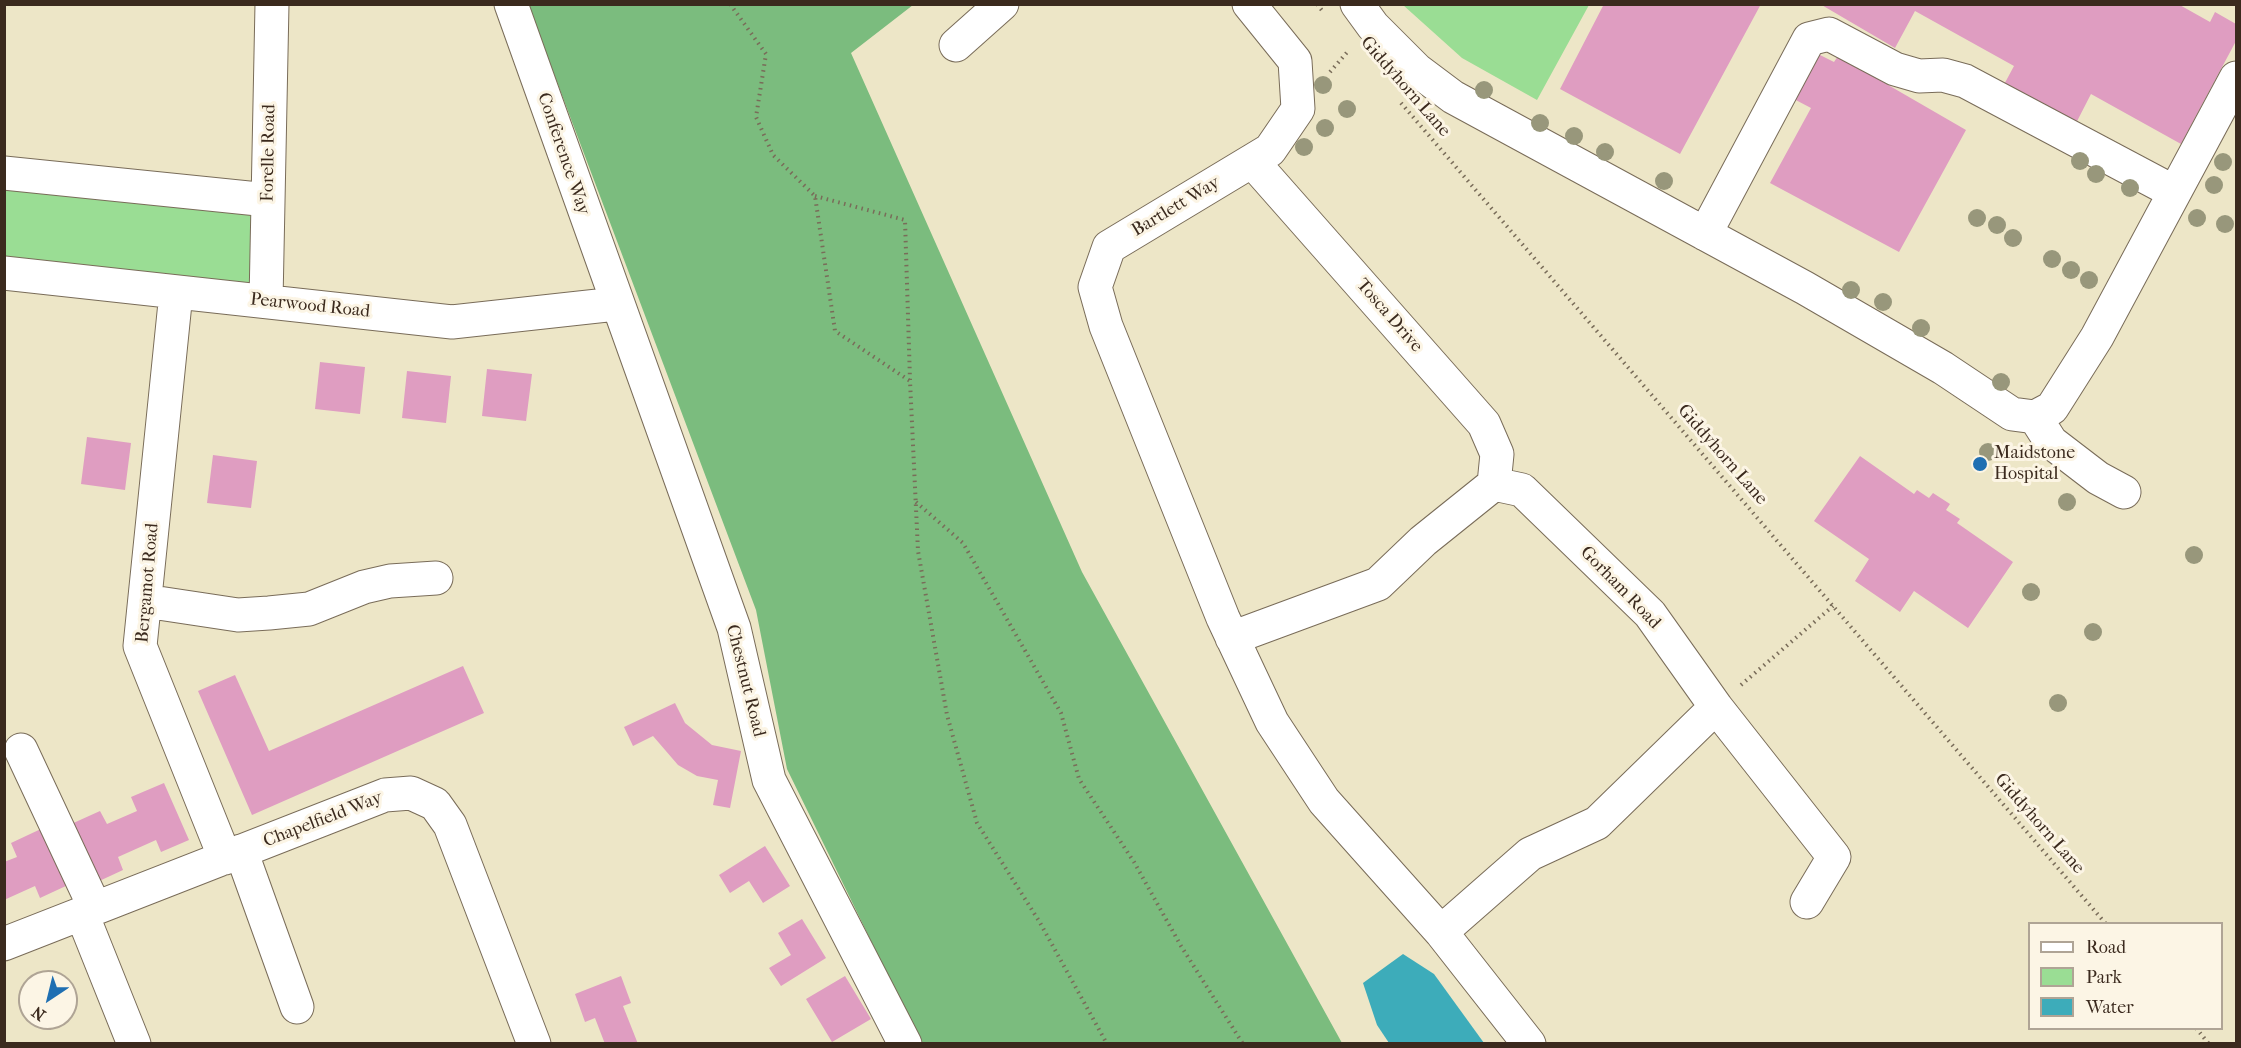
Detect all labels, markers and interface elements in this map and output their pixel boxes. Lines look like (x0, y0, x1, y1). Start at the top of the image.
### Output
street label: Giddyhorn Lane (1355, 32, 1455, 142)
street label: Conference Way (532, 90, 594, 218)
street label: Forelle Road (257, 104, 281, 202)
street label: Bartlett Way (1128, 172, 1224, 242)
street label: Tosca Drive (1351, 275, 1427, 357)
street label: Pearwood Road (249, 289, 371, 323)
street label: Giddyhorn Lane (1672, 400, 1772, 510)
place label: Maidstone Hospital (1994, 443, 2075, 486)
marker: Maidstone Hospital (1971, 455, 1989, 473)
street label: Bergamot Road (132, 522, 164, 644)
street label: Gorham Road (1575, 542, 1665, 634)
street label: Chestnut Road (721, 623, 769, 739)
street label: Giddyhorn Lane (1989, 769, 2089, 879)
street label: Chapelfield Way (261, 787, 385, 853)
legend (2028, 922, 2223, 1030)
text: Road (2086, 937, 2126, 958)
text: Park (2086, 967, 2122, 988)
north arrow (18, 970, 78, 1030)
text: Water (2086, 997, 2134, 1018)
text: N (28, 1002, 49, 1025)

